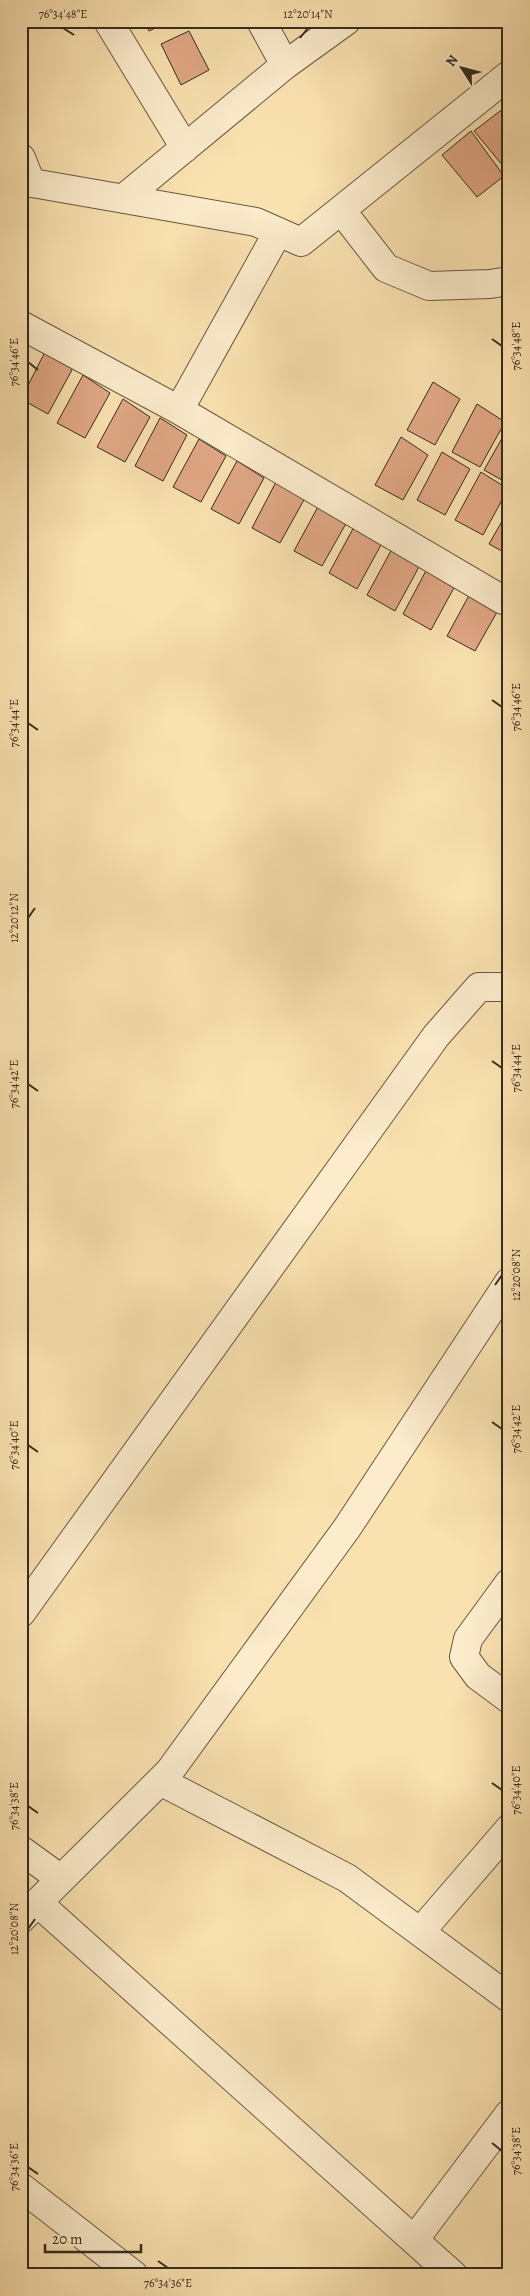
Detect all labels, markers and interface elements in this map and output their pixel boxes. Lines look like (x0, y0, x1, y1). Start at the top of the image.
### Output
text: 76°34'48"E (39, 6, 87, 22)
text: 12°20'14"N (283, 6, 333, 22)
north arrow (438, 42, 488, 92)
text: N (441, 51, 463, 70)
text: 76°34'48"E (508, 322, 524, 370)
text: 76°34'46"E (6, 338, 22, 386)
text: 76°34'46"E (508, 683, 524, 731)
text: 76°34'44"E (6, 699, 22, 747)
text: 12°20'12"N (6, 893, 22, 943)
text: 76°34'44"E (508, 1044, 524, 1092)
text: 76°34'42"E (6, 1060, 22, 1108)
text: 12°20'08"N (508, 1249, 524, 1301)
text: 76°34'42"E (508, 1405, 524, 1453)
text: 76°34'40"E (6, 1420, 22, 1470)
text: 76°34'40"E (508, 1765, 524, 1815)
text: 76°34'38"E (6, 1782, 22, 1830)
text: 12°20'08"N (6, 1903, 22, 1955)
text: 76°34'38"E (508, 2127, 524, 2175)
text: 76°34'36"E (6, 2143, 22, 2191)
scale bar (45, 2221, 141, 2253)
text: 20 m (52, 2229, 83, 2249)
text: 76°34'36"E (144, 2275, 192, 2291)

